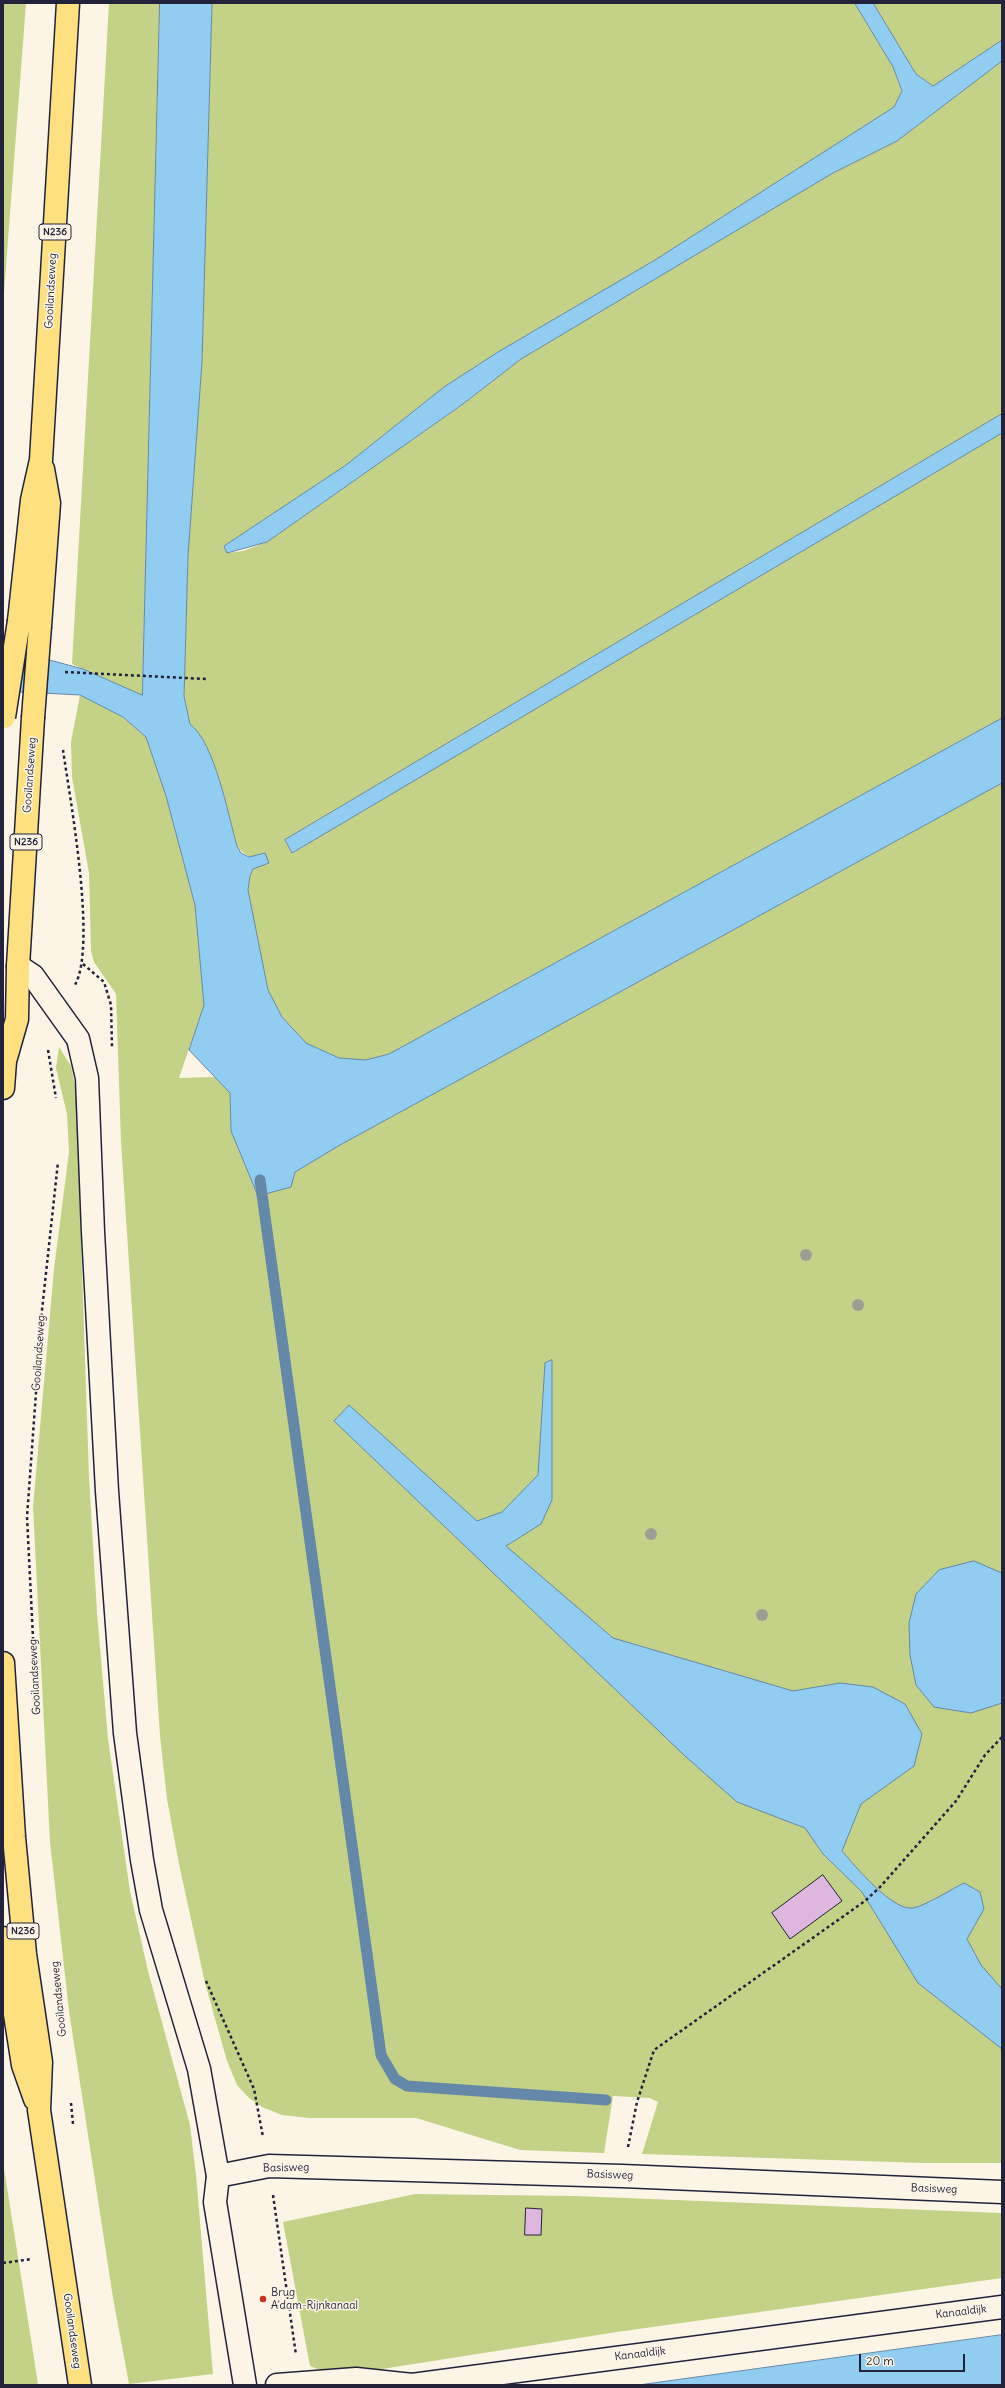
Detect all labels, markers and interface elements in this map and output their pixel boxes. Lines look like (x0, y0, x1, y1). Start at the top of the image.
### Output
road number: N236 (39, 224, 71, 240)
street label: Gooilandseweg (42, 253, 60, 329)
street label: Gooilandseweg (21, 737, 39, 813)
road number: N236 (10, 834, 42, 850)
street label: Gooilandseweg (30, 1315, 48, 1391)
street label: Gooilandseweg (26, 1639, 44, 1715)
road number: N236 (7, 1923, 39, 1939)
street label: Gooilandseweg (48, 1961, 70, 2037)
street label: Basisweg (263, 2161, 309, 2175)
street label: Basisweg (586, 2168, 634, 2182)
street label: Basisweg (910, 2182, 958, 2196)
place label: Brug A'dam-Rijnkanaal (271, 2286, 358, 2312)
street label: Gooilandseweg (60, 2292, 84, 2370)
marker: Brug A'dam-Rijnkanaal (258, 2294, 268, 2304)
street label: Kanaaldijk (935, 2302, 987, 2322)
street label: Kanaaldijk (614, 2344, 666, 2364)
scale bar (861, 2346, 967, 2372)
text: 20 m (866, 2353, 894, 2368)

